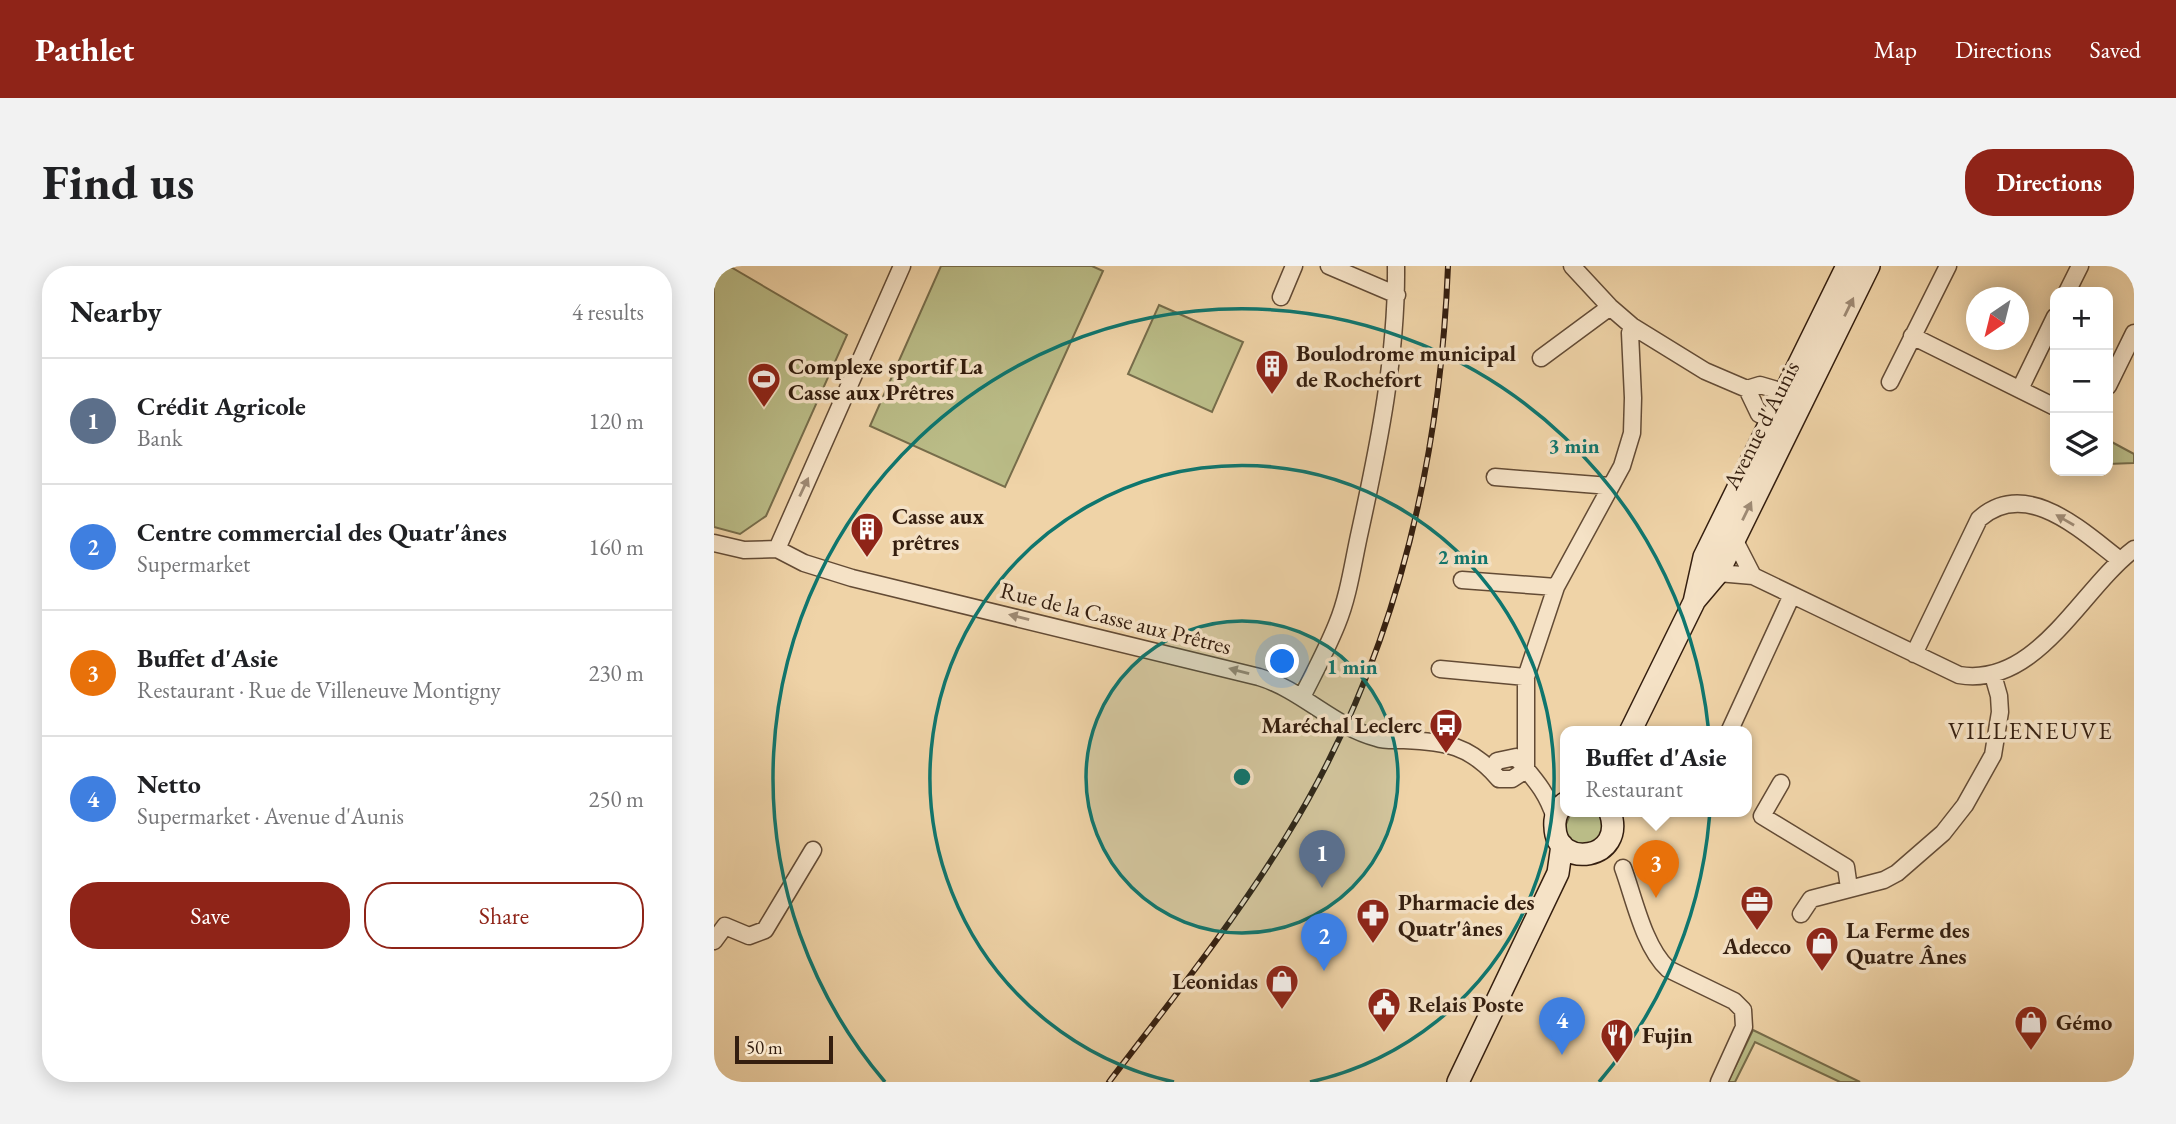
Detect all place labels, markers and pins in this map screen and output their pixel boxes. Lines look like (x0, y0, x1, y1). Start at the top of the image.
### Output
place label: Boulodrome municipal de Rochefort (1296, 338, 1516, 394)
building icon: Boulodrome municipal de Rochefort (1253, 347, 1291, 396)
place label: Complexe sportif La Casse aux Prêtres (788, 351, 984, 407)
sports icon: Complexe sportif La Casse aux Prêtres (745, 360, 783, 409)
place label: Casse aux prêtres (892, 501, 984, 557)
building icon: Casse aux prêtres (848, 510, 886, 559)
bus stop icon: Maréchal Leclerc (1427, 706, 1465, 755)
place label: Maréchal Leclerc (1261, 710, 1423, 740)
centre of rings (1230, 765, 1254, 789)
pin: 1 (1299, 830, 1345, 888)
pin: 3 (1633, 840, 1679, 898)
office icon: Adecco (1738, 883, 1776, 932)
place label: Pharmacie des Quatr'ânes (1398, 887, 1535, 943)
pharmacy icon: Pharmacie des Quatr'ânes (1354, 896, 1392, 945)
pin: 2 (1301, 913, 1347, 971)
place label: La Ferme des Quatre Ânes (1846, 915, 1970, 971)
shop icon: La Ferme des Quatre Ânes (1803, 924, 1841, 973)
place label: Adecco (1722, 931, 1792, 961)
shop icon: Leonidas (1263, 962, 1301, 1011)
place label: Leonidas (1172, 966, 1258, 996)
public building icon: Relais Poste (1365, 985, 1403, 1034)
place label: Relais Poste (1408, 989, 1524, 1019)
pin: 4 (1539, 997, 1585, 1055)
shop icon: Gémo (2012, 1003, 2050, 1052)
place label: Gémo (2056, 1007, 2113, 1037)
restaurant icon: Fujin (1598, 1016, 1636, 1065)
place label: Fujin (1642, 1020, 1693, 1050)

